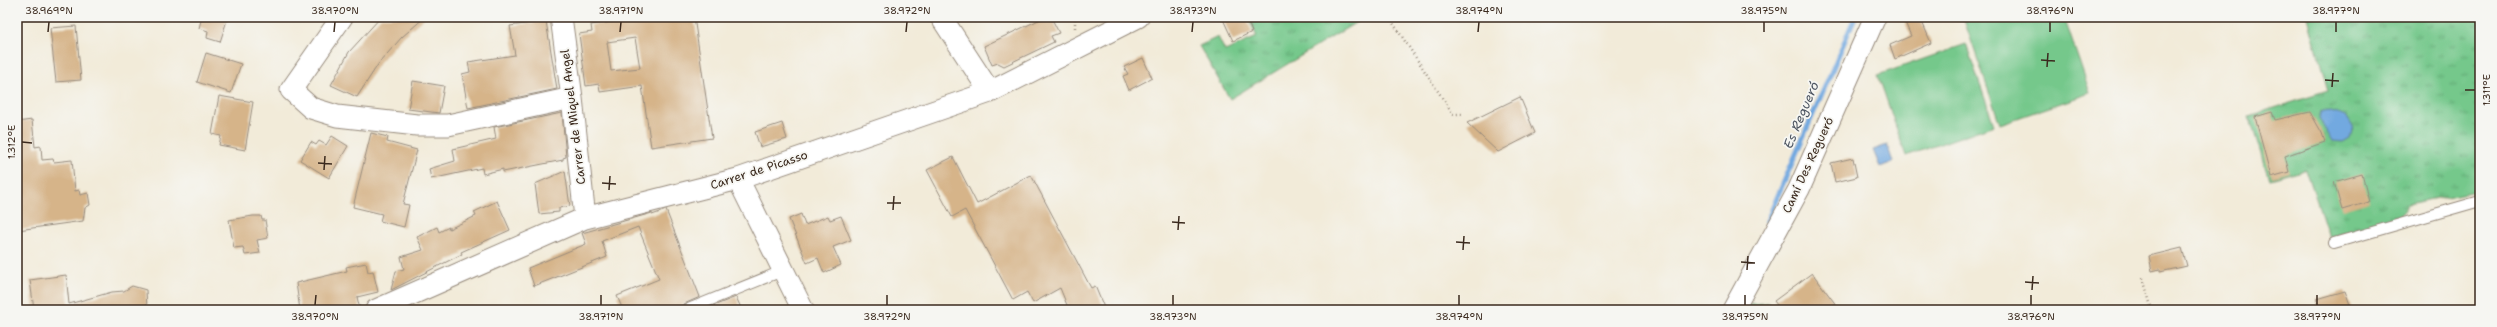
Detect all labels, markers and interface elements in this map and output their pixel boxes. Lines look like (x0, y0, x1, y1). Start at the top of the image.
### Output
text: 38.969°N (25, 4, 73, 17)
text: 38.970°N (311, 4, 359, 17)
text: 38.971°N (599, 4, 643, 17)
text: 38.972°N (883, 4, 931, 17)
text: 38.973°N (1169, 4, 1217, 17)
text: 38.974°N (1455, 4, 1503, 17)
text: 38.975°N (1741, 4, 1787, 17)
text: 38.976°N (2026, 4, 2074, 17)
text: 38.977°N (2312, 4, 2360, 17)
street label: Carrer de Miquel Angel (557, 48, 589, 185)
text: 1.311°E (2480, 74, 2493, 106)
water label: Es Regueró (1779, 79, 1823, 151)
street label: Camí Des Regueró (1779, 114, 1837, 216)
text: 1.312°E (5, 125, 18, 159)
street label: Carrer de Picasso (708, 147, 810, 193)
text: 38.970°N (291, 310, 339, 323)
text: 38.971°N (579, 310, 623, 323)
text: 38.972°N (863, 310, 911, 323)
text: 38.973°N (1149, 310, 1197, 323)
text: 38.974°N (1435, 310, 1483, 323)
text: 38.975°N (1722, 310, 1768, 323)
text: 38.976°N (2007, 310, 2055, 323)
text: 38.977°N (2293, 310, 2341, 323)

